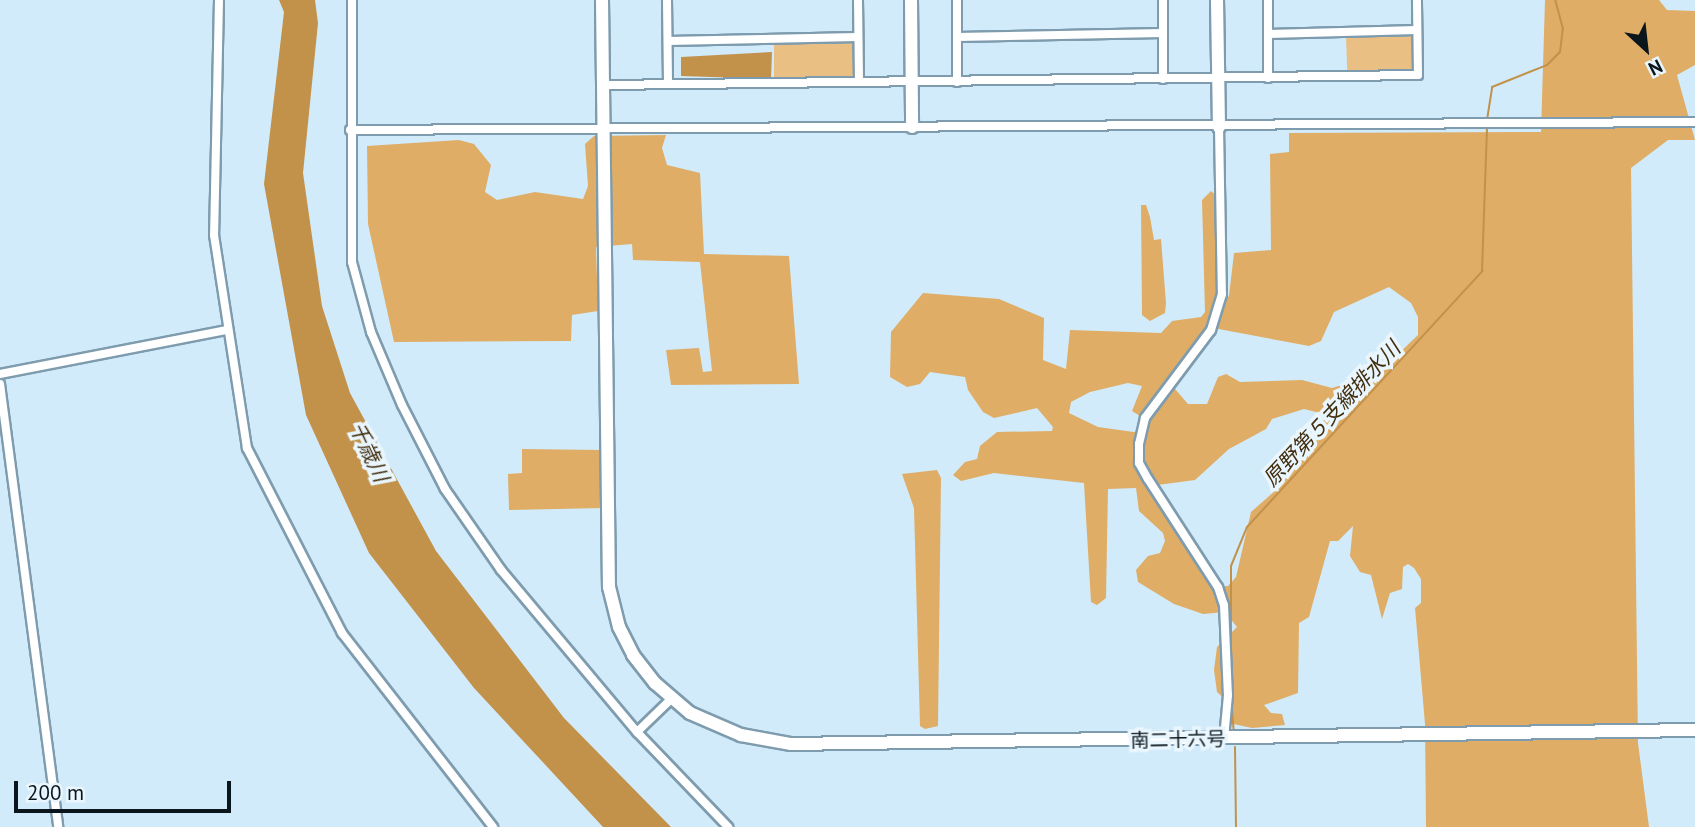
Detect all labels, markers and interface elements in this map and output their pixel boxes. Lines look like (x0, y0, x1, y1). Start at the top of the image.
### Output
north arrow (1611, 14, 1681, 84)
text: N (1645, 54, 1667, 81)
water label: 原野第５支線排水川 (1258, 336, 1406, 492)
water label: 千歳川 (344, 418, 394, 486)
street label: 南二十六号 (1130, 728, 1226, 752)
scale bar (18, 768, 234, 812)
text: 200 m (27, 779, 84, 806)

